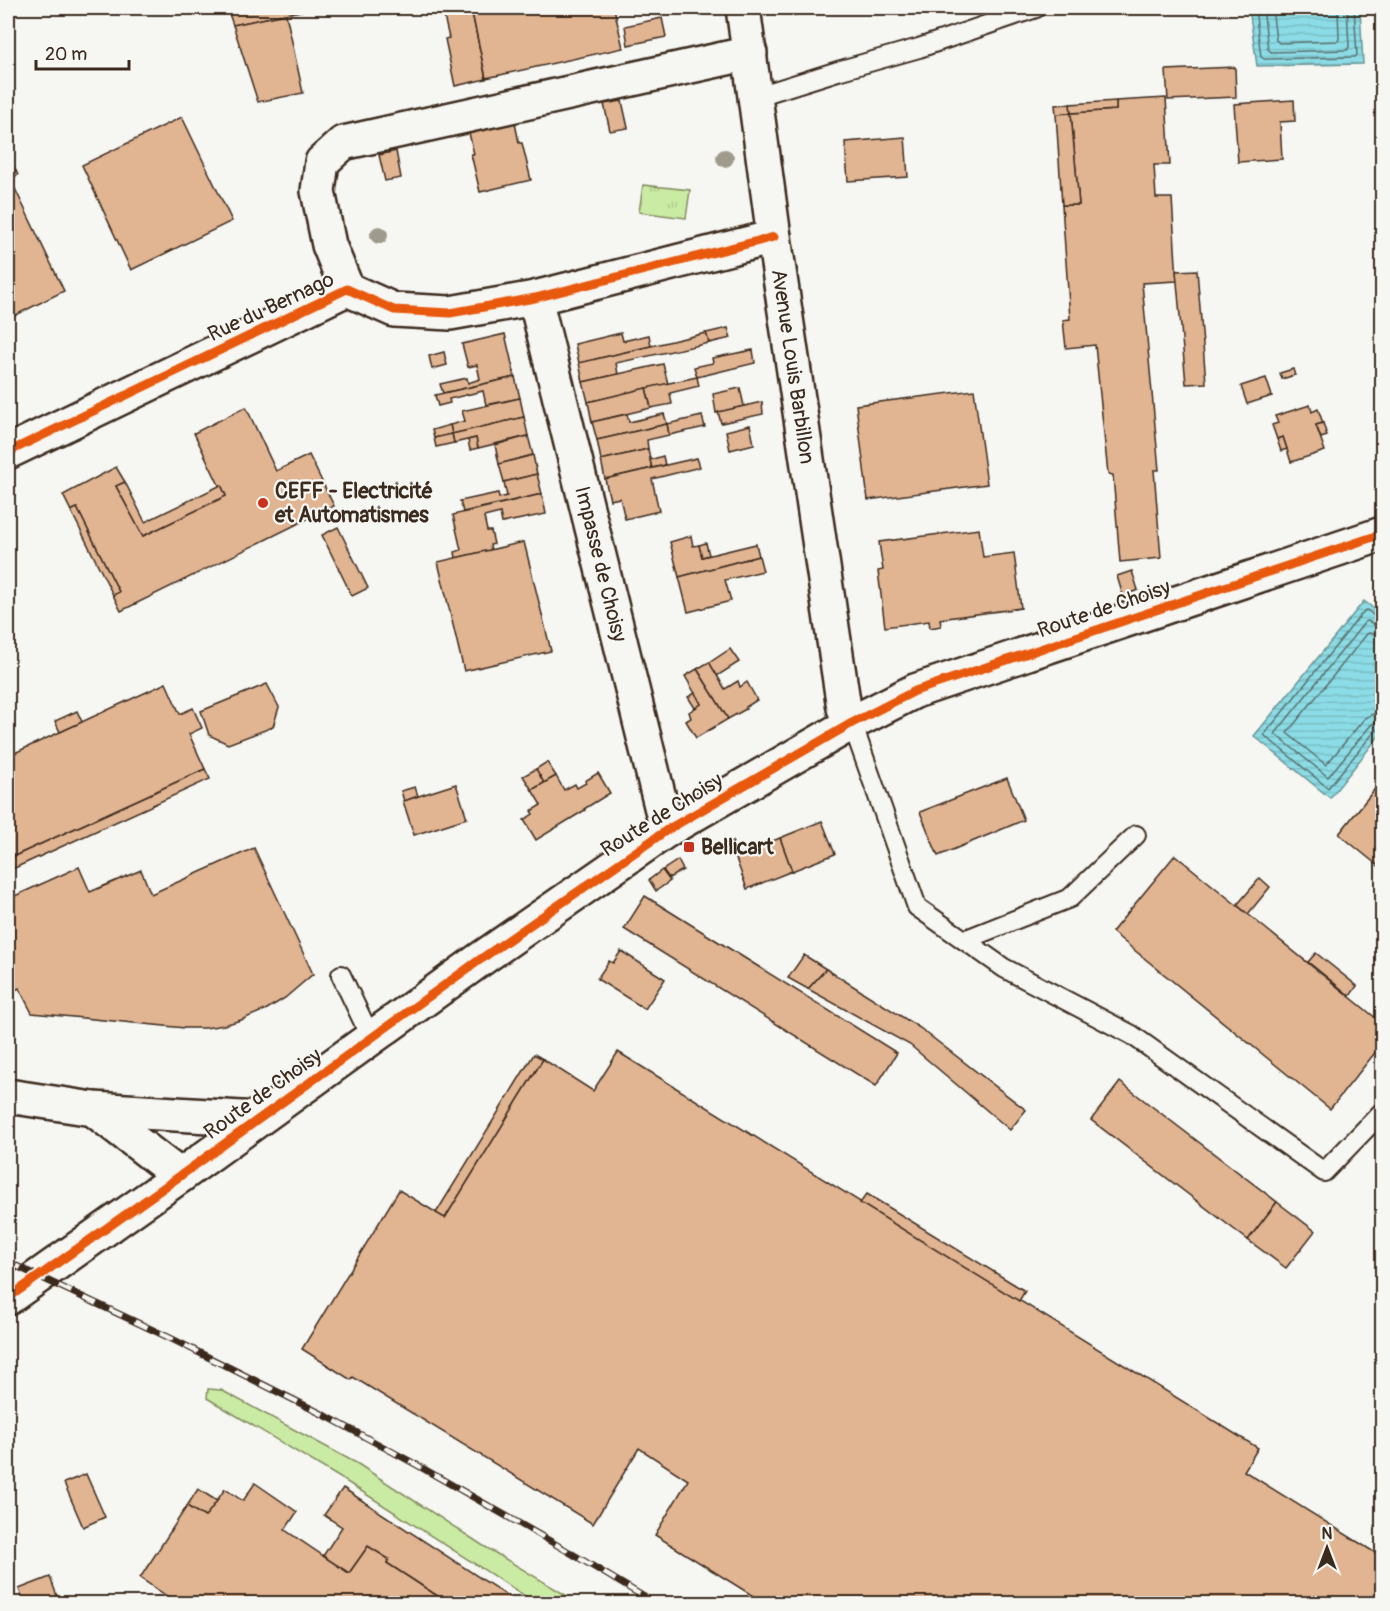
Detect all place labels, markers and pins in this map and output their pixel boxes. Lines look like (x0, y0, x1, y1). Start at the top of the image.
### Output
place label: CEFF - Electricité et Automatismes (274, 478, 433, 529)
marker: CEFF - Electricité et Automatismes (256, 496, 270, 510)
place label: Bellicart (701, 834, 774, 861)
marker: Bellicart (682, 840, 696, 854)

